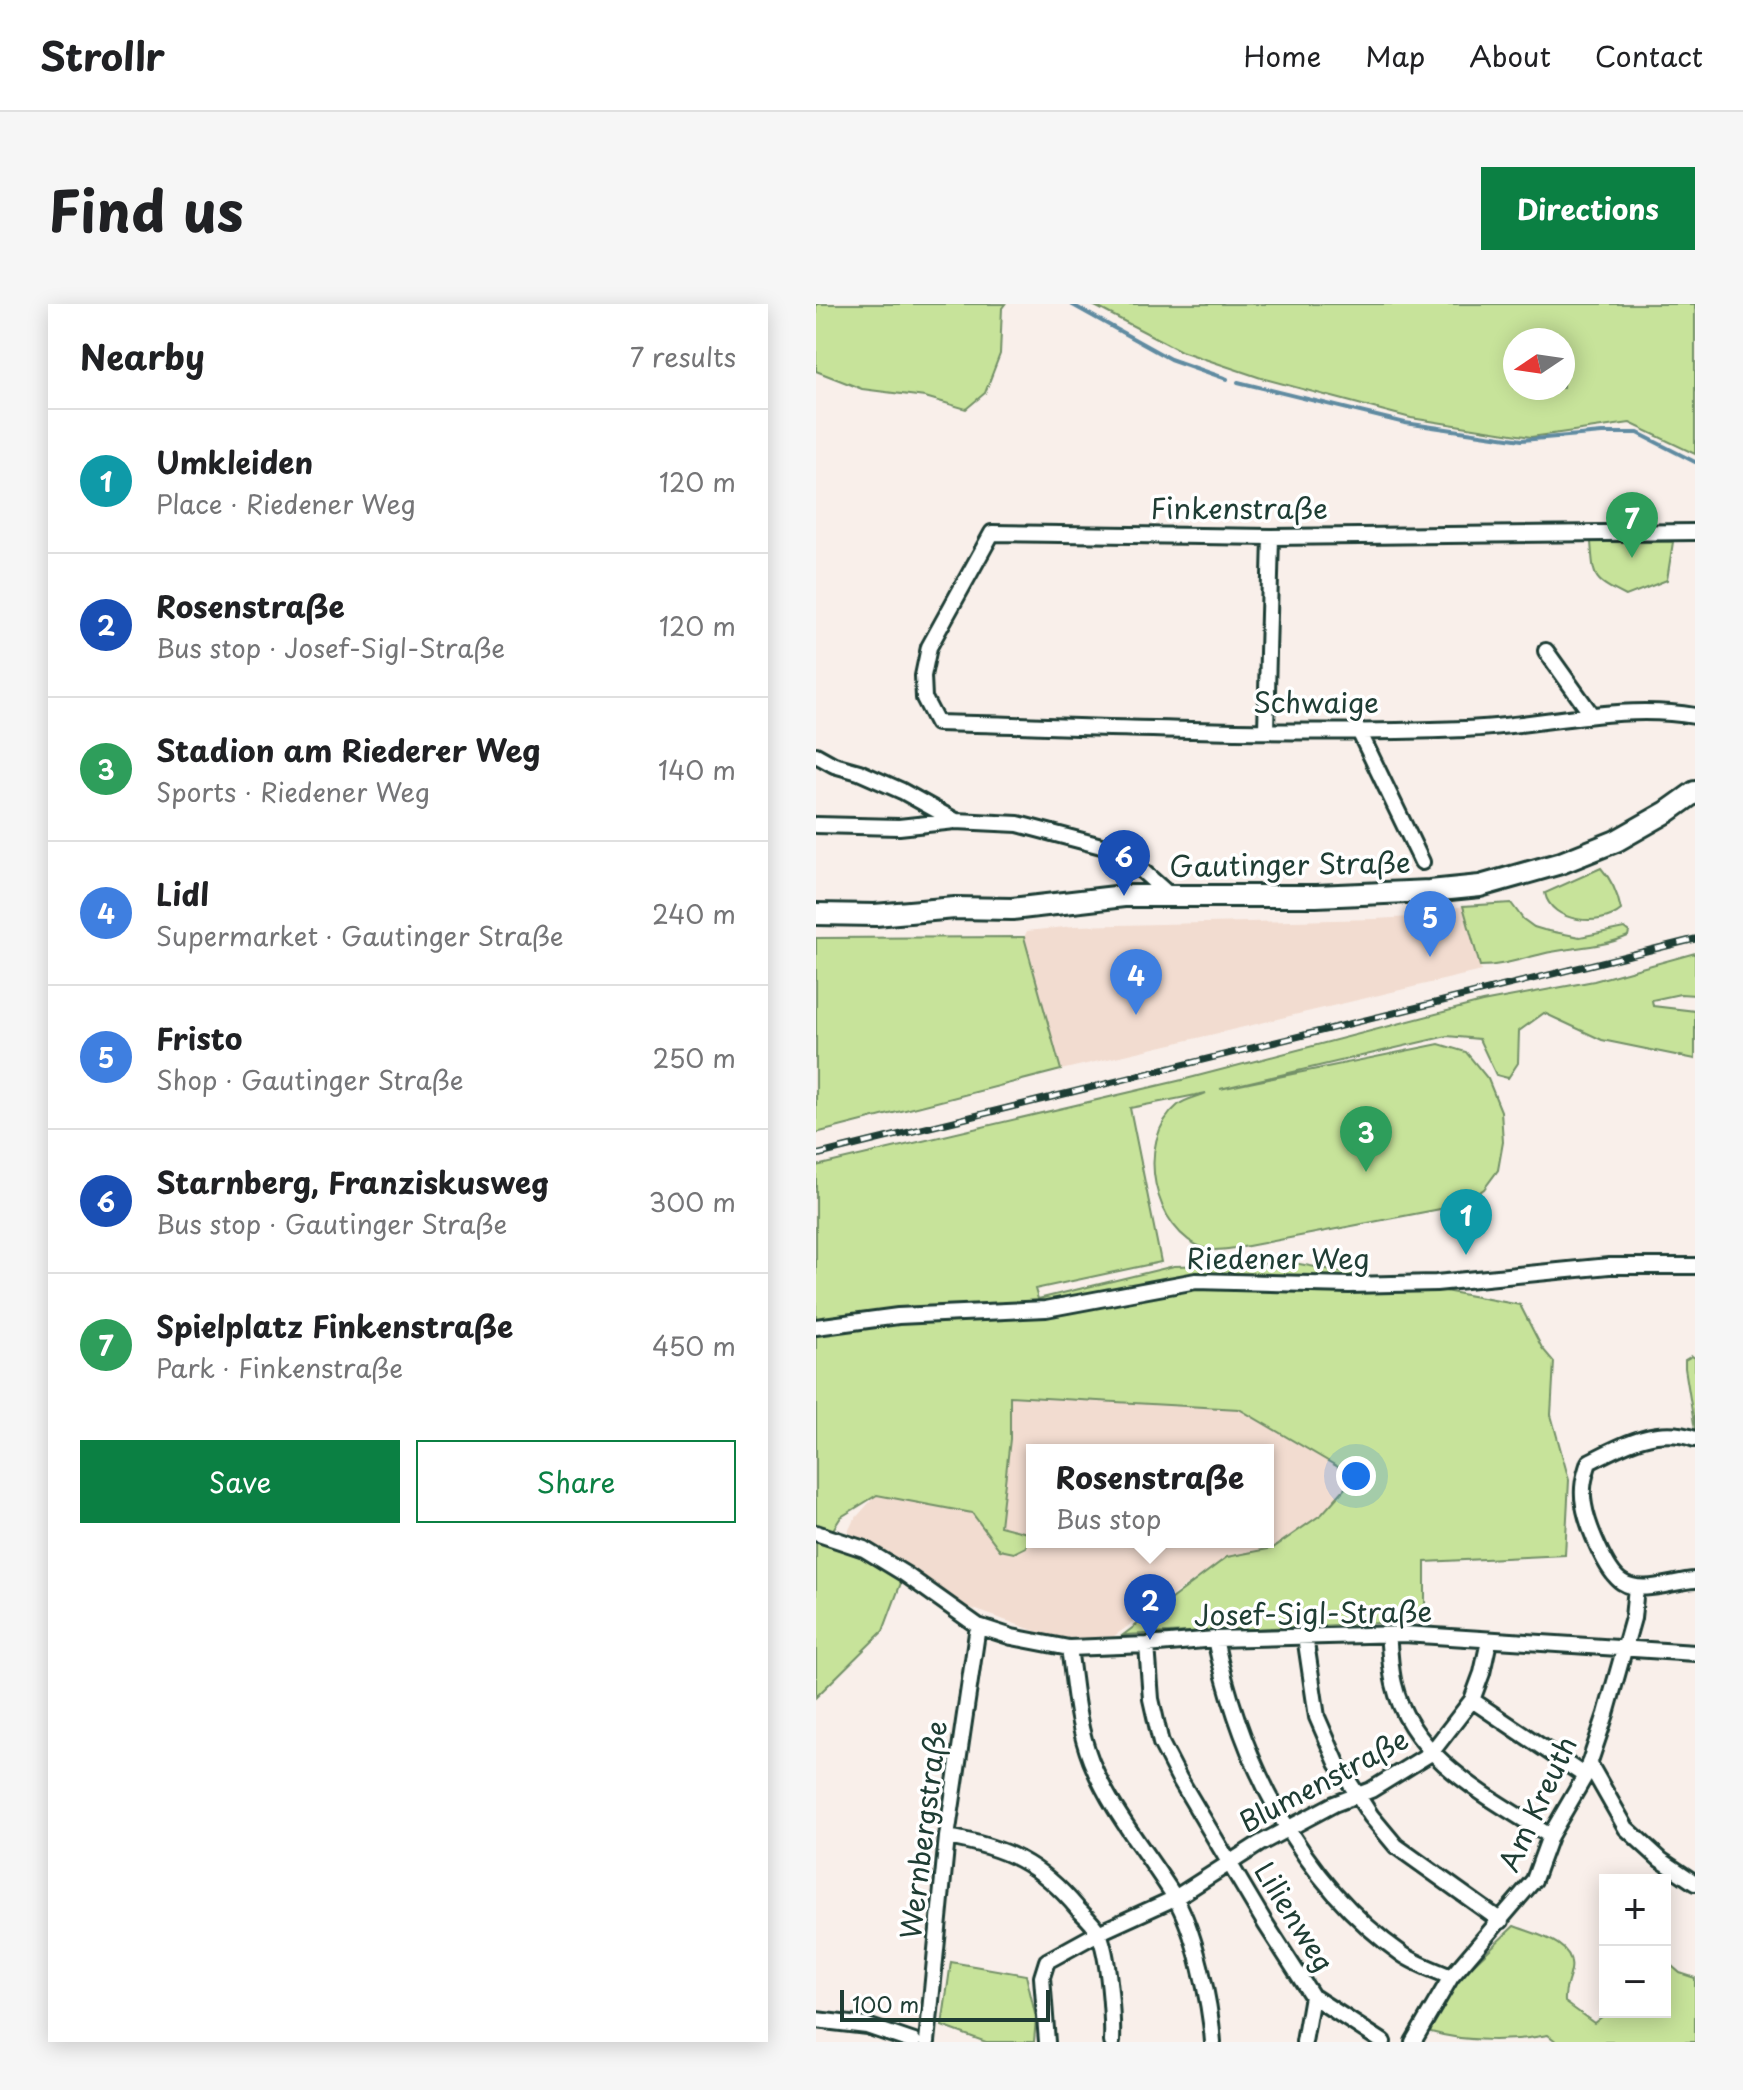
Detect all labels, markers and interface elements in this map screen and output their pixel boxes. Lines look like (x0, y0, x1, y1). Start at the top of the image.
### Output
text: Strollr (40, 27, 165, 84)
text: Home (1243, 34, 1321, 77)
text: Map (1365, 34, 1425, 77)
text: About (1469, 34, 1551, 77)
text: Contact (1595, 34, 1703, 77)
text: Find us (48, 166, 244, 251)
button: Directions (1481, 167, 1695, 250)
north arrow (1503, 328, 1575, 400)
text: Nearby (80, 330, 205, 382)
text: 7 results (630, 337, 736, 376)
text: Umkleiden (156, 439, 313, 484)
text: 1 (100, 462, 112, 501)
text: 120 m (659, 462, 736, 501)
text: Place · Riedener Weg (156, 484, 416, 523)
street label: Finkenstraße (1150, 486, 1328, 529)
pin: 7 (1606, 492, 1658, 558)
text: Rosenstraße (156, 583, 345, 628)
text: 2 (97, 606, 115, 645)
text: 120 m (659, 606, 736, 645)
text: Bus stop · Josef-Sigl-Straße (156, 628, 505, 667)
street label: Schwaige (1253, 680, 1379, 723)
text: Stadion am Riederer Weg (156, 727, 541, 772)
text: 3 (97, 750, 115, 789)
text: 140 m (658, 750, 736, 789)
text: Sports · Riedener Weg (156, 772, 430, 811)
pin: 6 (1098, 830, 1150, 896)
street label: Gautinger Straße (1169, 840, 1411, 887)
text: Lidl (156, 871, 209, 916)
pin: 5 (1404, 891, 1456, 957)
text: 4 (97, 894, 115, 933)
text: 240 m (652, 894, 736, 933)
text: Supermarket · Gautinger Straße (156, 916, 564, 955)
pin: 4 (1110, 949, 1162, 1015)
text: Fristo (156, 1015, 242, 1060)
text: 5 (98, 1038, 114, 1077)
text: 250 m (652, 1038, 736, 1077)
text: Shop · Gautinger Straße (156, 1060, 463, 1099)
pin: 3 (1340, 1106, 1392, 1172)
text: Starnberg, Franziskusweg (156, 1159, 549, 1204)
text: 6 (97, 1182, 115, 1221)
text: 300 m (649, 1182, 736, 1221)
pin: 1 (1440, 1189, 1492, 1255)
text: Bus stop · Gautinger Straße (156, 1204, 507, 1243)
street label: Riedener Weg (1186, 1236, 1370, 1279)
text: Spielplatz Finkenstraße (156, 1303, 513, 1348)
text: 7 (99, 1326, 113, 1365)
text: 450 m (652, 1326, 736, 1365)
text: Park · Finkenstraße (156, 1348, 403, 1387)
button: Save (80, 1440, 400, 1523)
button: Share (416, 1440, 736, 1523)
popup (1026, 1444, 1274, 1548)
text: Rosenstraße (1056, 1454, 1244, 1499)
your location (1336, 1456, 1376, 1496)
text: Bus stop (1056, 1499, 1161, 1538)
pin: 2 (1124, 1574, 1176, 1640)
street label: Josef-Sigl-Straße (1193, 1589, 1432, 1636)
street label: Blumenstraße (1231, 1717, 1416, 1842)
street label: Wernbergstraße (888, 1718, 957, 1941)
street label: Am Kreuth (1486, 1729, 1587, 1878)
street label: Lilienweg (1245, 1853, 1346, 1980)
map controls (1599, 1874, 1671, 2018)
button: + (1599, 1874, 1671, 1946)
button: − (1599, 1946, 1671, 2018)
scale bar (840, 1986, 1050, 2022)
text: 100 m (852, 1987, 919, 2020)

